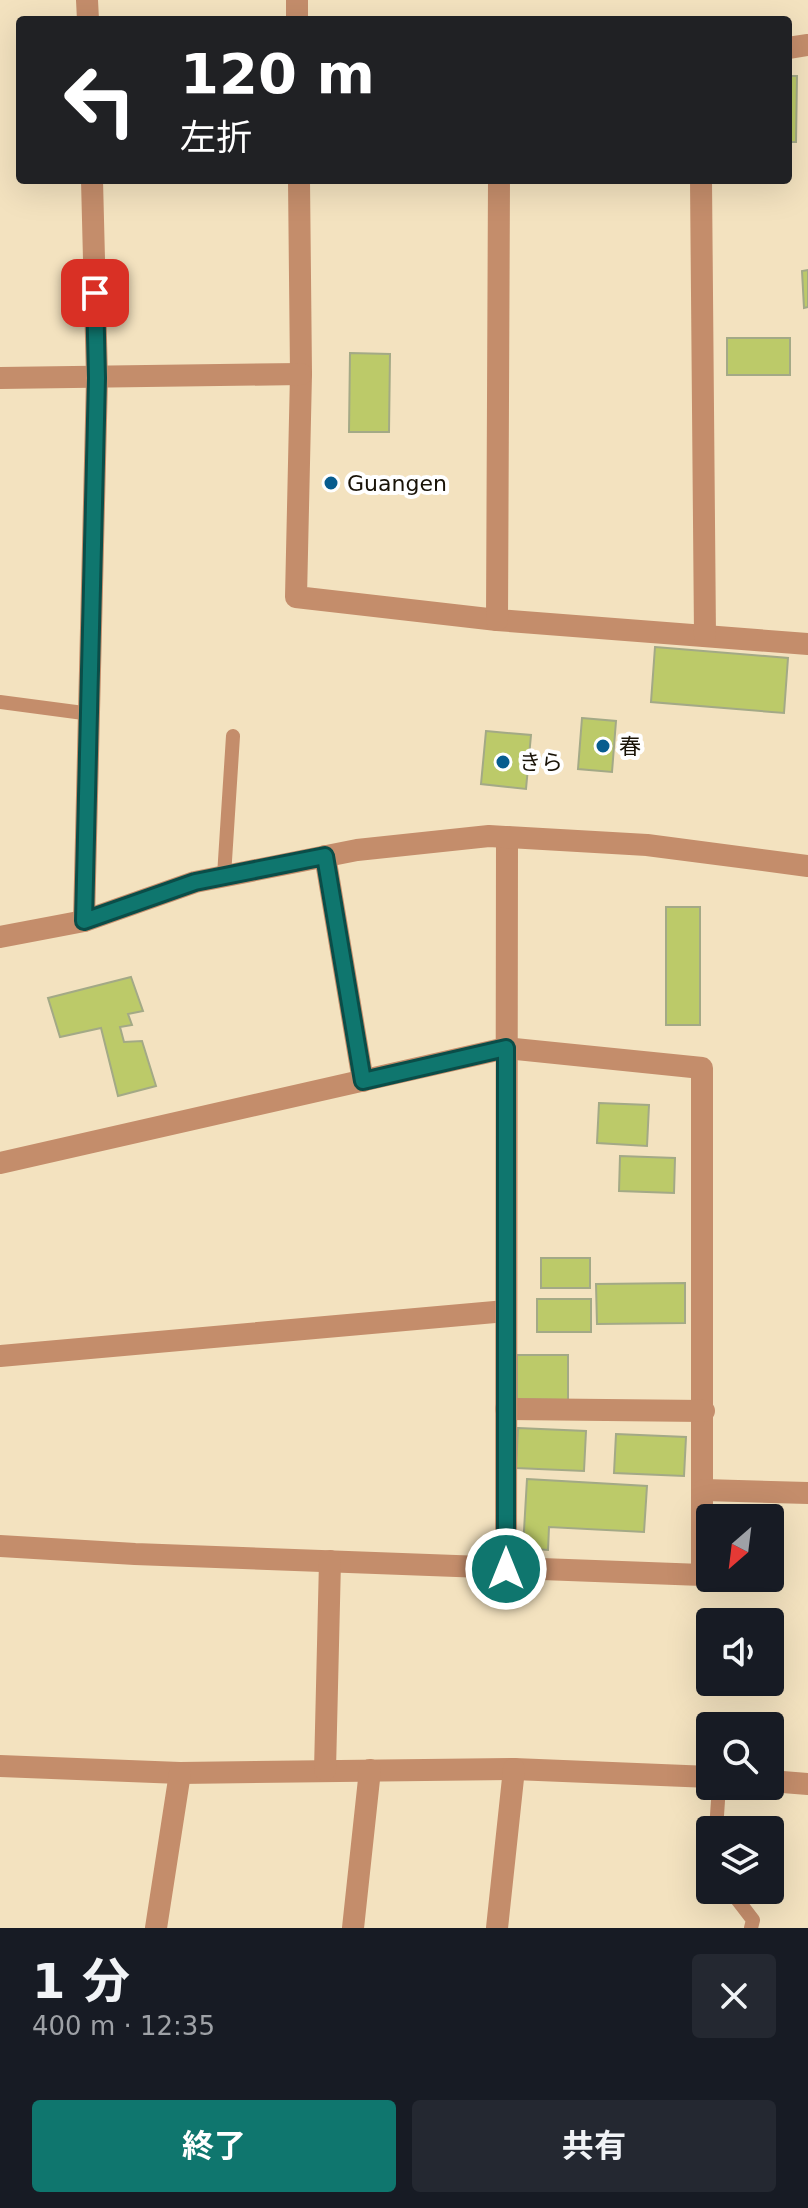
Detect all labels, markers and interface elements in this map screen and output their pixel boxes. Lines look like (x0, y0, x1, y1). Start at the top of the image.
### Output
text: 120 m (180, 41, 375, 106)
icon: left (48, 48, 152, 152)
text: 左折 (180, 117, 252, 158)
pin (61, 259, 129, 327)
icon: arrive (73, 271, 117, 315)
place label: Guangen (347, 471, 447, 496)
marker: Guangen (322, 474, 340, 492)
place label: 春 (619, 734, 641, 759)
marker: 春 (594, 737, 612, 755)
place label: きら (519, 750, 563, 775)
marker: きら (494, 753, 512, 771)
north arrow (696, 1504, 784, 1592)
map controls (696, 1504, 784, 1904)
position arrow (464, 1527, 548, 1611)
button: sound (696, 1608, 784, 1696)
button: search (696, 1712, 784, 1800)
button: layers (696, 1816, 784, 1904)
text: 1 分 (32, 1953, 130, 2009)
button: close (692, 1954, 776, 2038)
text: 400 m · 12:35 (32, 2011, 215, 2041)
button: 終了 (32, 2100, 396, 2192)
button: 共有 (412, 2100, 776, 2192)

